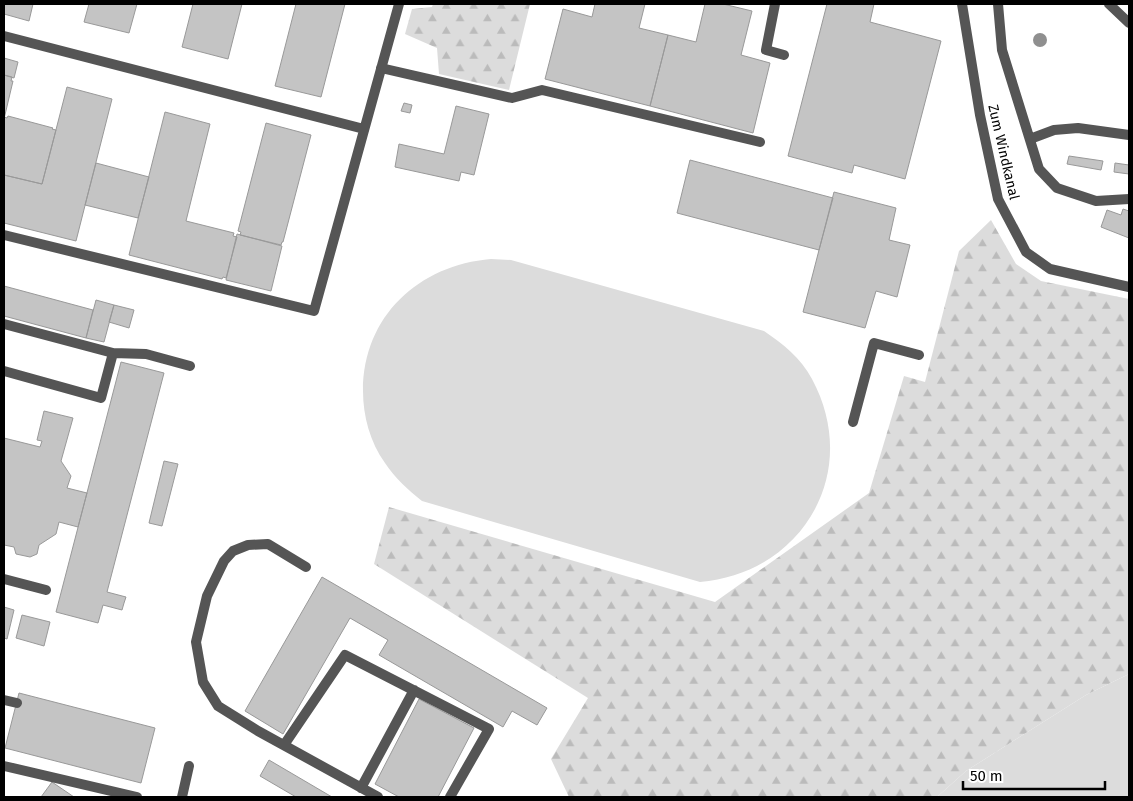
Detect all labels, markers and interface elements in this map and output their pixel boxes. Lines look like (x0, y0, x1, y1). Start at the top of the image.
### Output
street label: Zum Windkanal (984, 103, 1023, 201)
scale bar (963, 758, 1106, 790)
text: 50 m (970, 767, 1003, 785)

